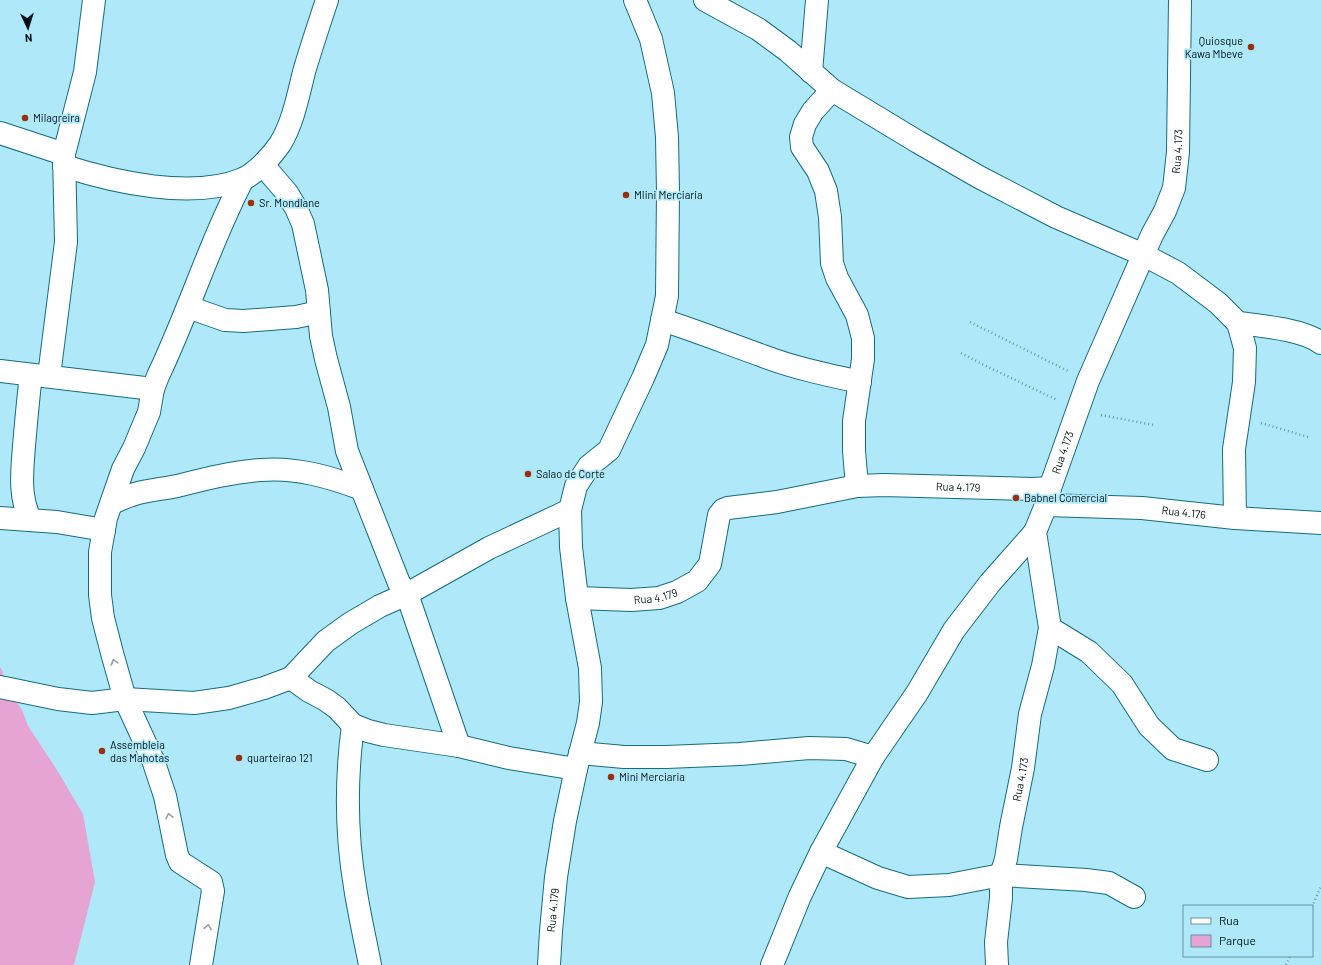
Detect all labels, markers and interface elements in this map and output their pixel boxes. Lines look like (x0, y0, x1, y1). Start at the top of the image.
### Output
north arrow (8, 8, 48, 48)
text: N (25, 32, 33, 45)
place label: Quiosque Kawa Mbeve (1185, 34, 1243, 60)
marker: Quiosque Kawa Mbeve (1246, 42, 1256, 52)
place label: Milagreira (33, 111, 80, 124)
marker: Milagreira (20, 113, 30, 123)
street label: Rua 4.173 (1169, 129, 1184, 174)
place label: MIini Merciaria (634, 188, 703, 201)
marker: MIini Merciaria (621, 190, 631, 200)
place label: Sr. Mondlane (259, 196, 320, 209)
marker: Sr. Mondlane (246, 198, 256, 208)
street label: Rua 4.173 (1049, 429, 1076, 475)
place label: Salao de Corte (536, 467, 605, 480)
marker: Salao de Corte (523, 469, 533, 479)
street label: Rua 4.179 (936, 479, 981, 494)
place label: Babnel Comercial (1024, 491, 1107, 504)
marker: Babnel Comercial (1011, 493, 1021, 503)
street label: Rua 4.176 (1161, 503, 1207, 521)
street label: Rua 4.179 (633, 585, 679, 606)
one-way arrow (110, 659, 119, 666)
place label: Assembleia das Mahotas (110, 738, 169, 764)
marker: Assembleia das Mahotas (97, 746, 107, 756)
place label: quarteirao 121 (247, 751, 313, 764)
marker: quarteirao 121 (234, 753, 244, 763)
street label: Rua 4.173 (1009, 757, 1030, 802)
place label: Mini Merciaria (619, 770, 685, 783)
marker: Mini Merciaria (606, 772, 616, 782)
one-way arrow (165, 813, 173, 819)
street label: Rua 4.179 (544, 887, 561, 933)
legend (1183, 905, 1313, 957)
text: Rua (1219, 913, 1239, 927)
one-way arrow (203, 923, 212, 930)
text: Parque (1219, 933, 1256, 947)

